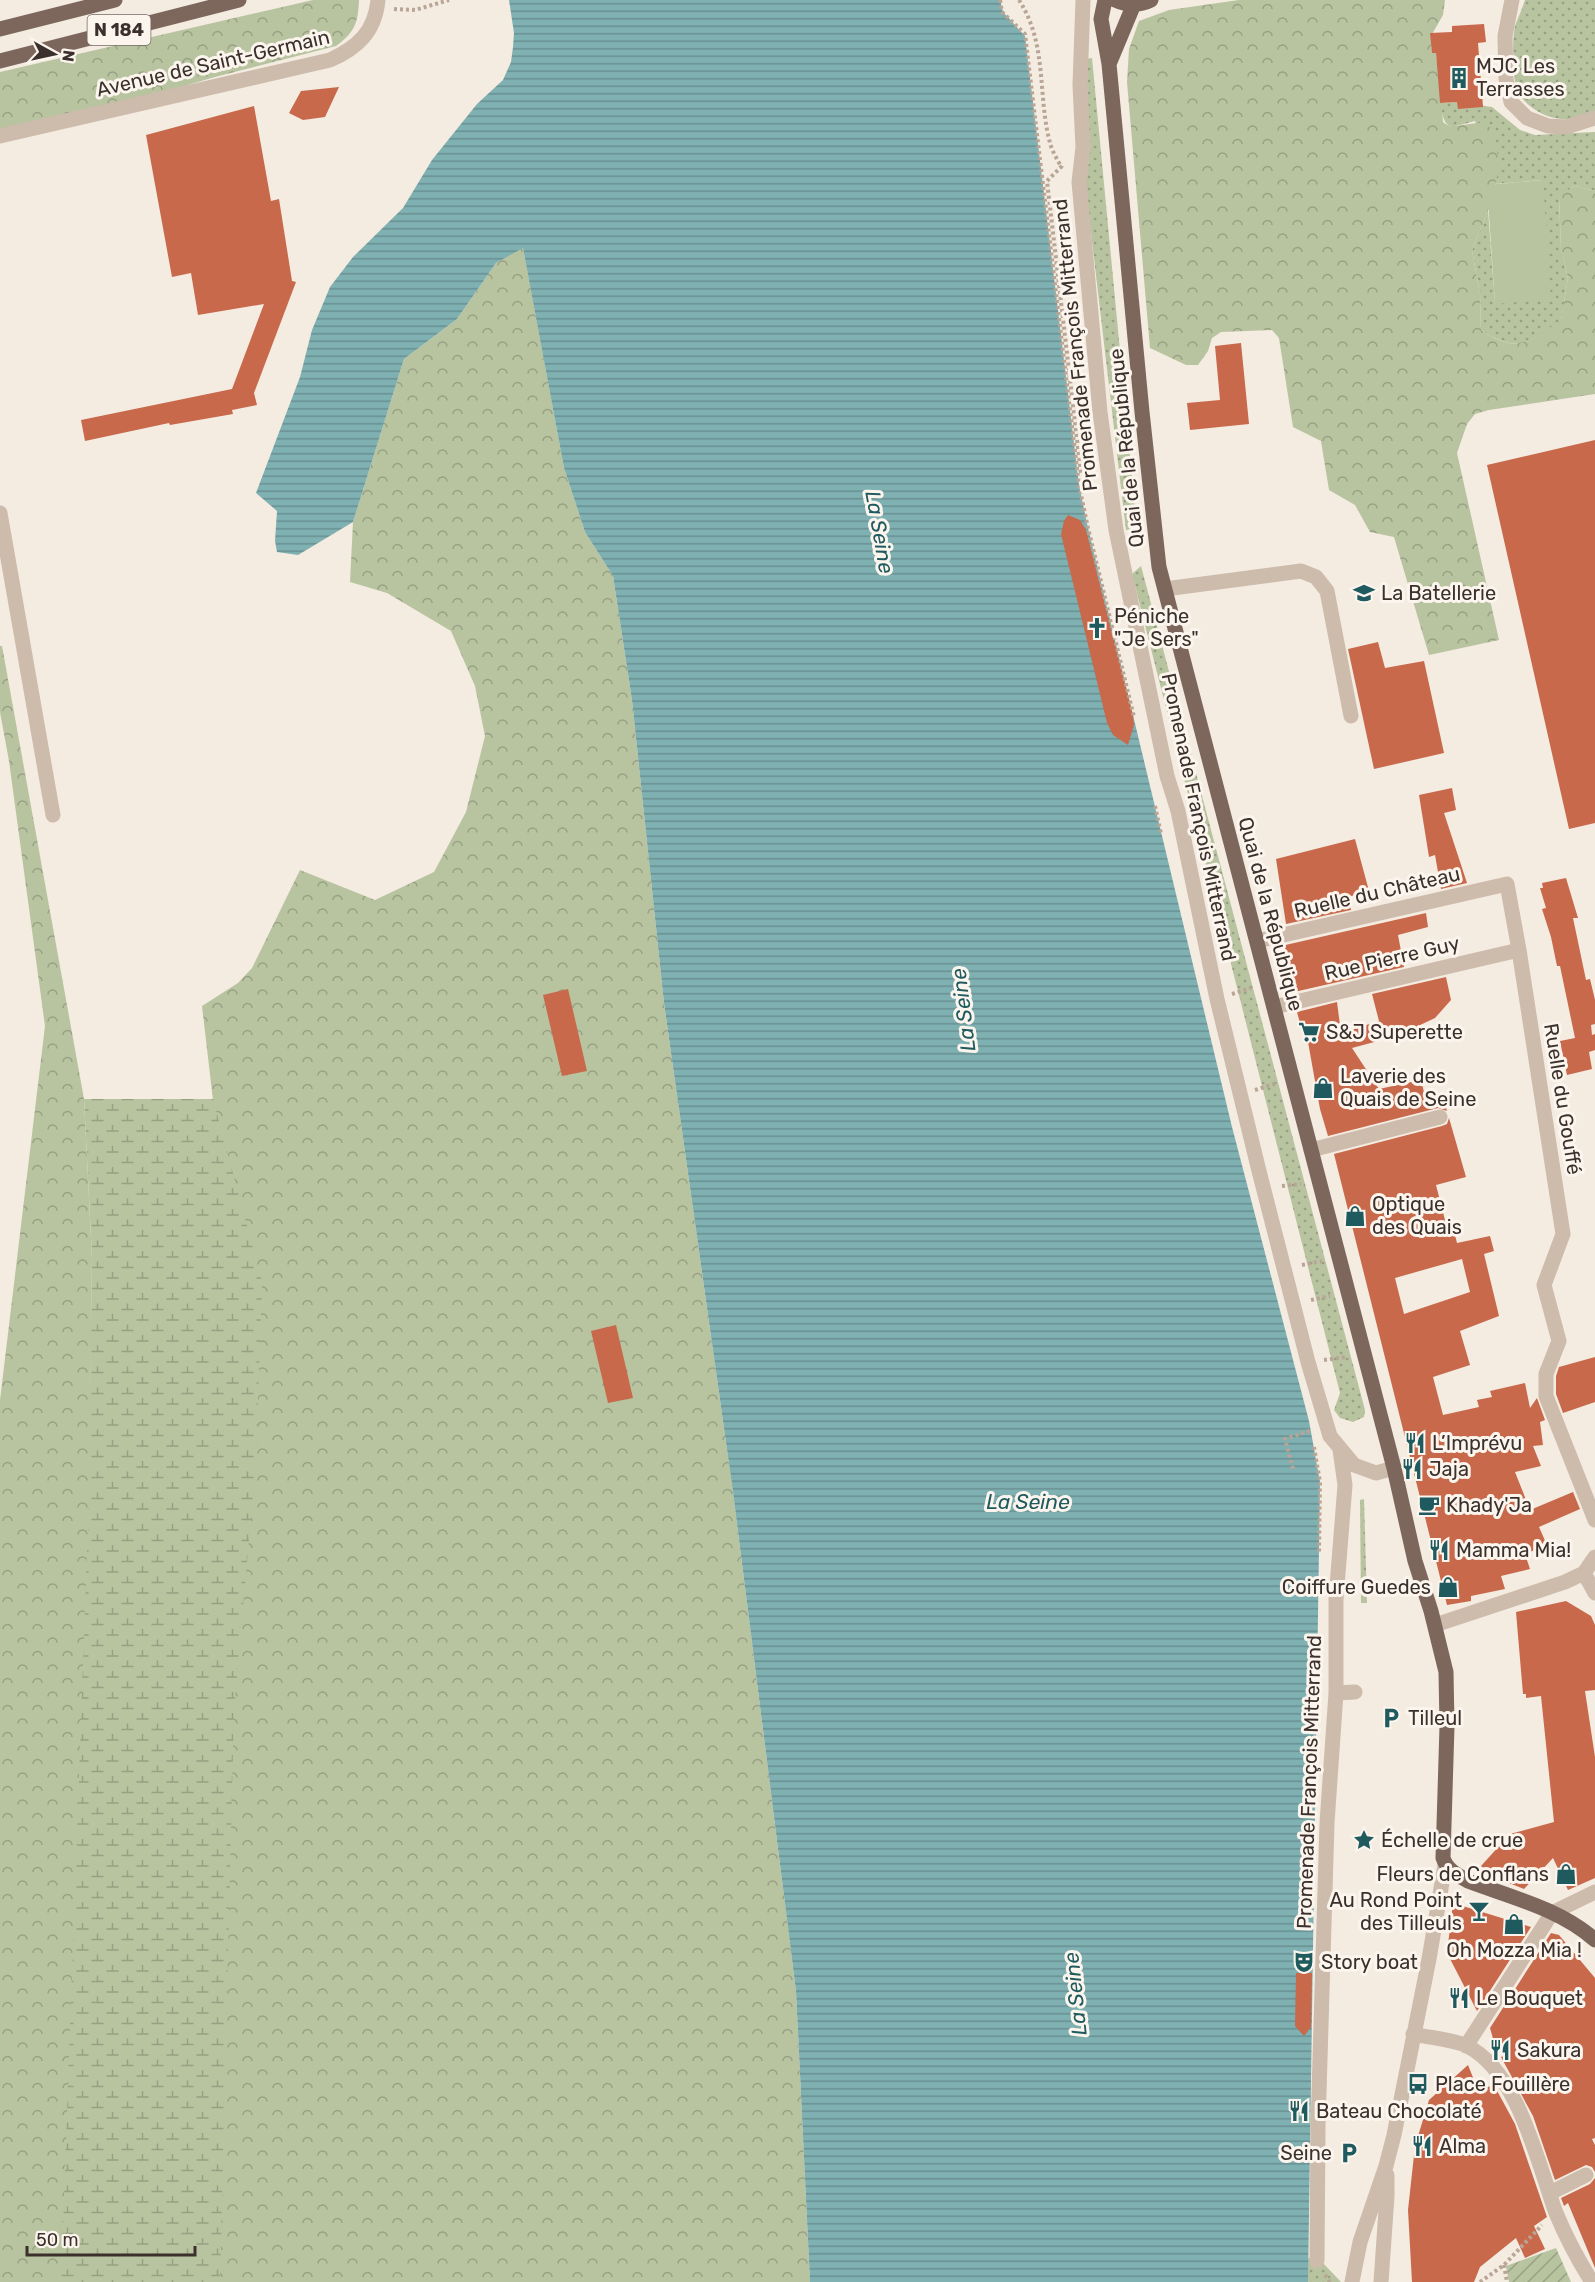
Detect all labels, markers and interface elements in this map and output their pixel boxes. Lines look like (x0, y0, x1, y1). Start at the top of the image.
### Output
road number: N 184 (88, 15, 150, 45)
north arrow (24, 24, 84, 84)
street label: Avenue de Saint-Germain (94, 24, 332, 102)
text: N (58, 49, 79, 63)
place label: MJC Les Terrasses (1476, 54, 1565, 101)
building icon: MJC Les Terrasses (1447, 66, 1471, 90)
street label: Promenade François Mitterrand (1048, 198, 1102, 492)
street label: Quai de la République (1104, 347, 1148, 549)
water label: La Seine (860, 489, 900, 576)
school or university icon: La Batellerie (1352, 581, 1376, 605)
place label: La Batellerie (1381, 581, 1496, 605)
place label: Péniche "Je Sers" (1114, 604, 1199, 651)
church icon: Péniche "Je Sers" (1085, 616, 1109, 640)
street label: Promenade François Mitterrand (1157, 671, 1241, 963)
street label: Quai de la République (1234, 814, 1308, 1014)
street label: Ruelle du Château (1292, 861, 1462, 923)
street label: Rue Pierre Guy (1322, 931, 1462, 985)
water label: La Seine (945, 967, 980, 1053)
supermarket icon: S&J Superette (1297, 1020, 1321, 1044)
place label: S&J Superette (1326, 1020, 1463, 1044)
street label: Ruelle du Gouffé (1539, 1022, 1587, 1176)
place label: Laverie des Quais de Seine (1340, 1064, 1476, 1111)
shop icon: Laverie des Quais de Seine (1311, 1076, 1335, 1100)
place label: Optique des Quais (1372, 1192, 1462, 1239)
shop icon: Optique des Quais (1343, 1204, 1367, 1228)
restaurant icon: L’Imprévu (1403, 1431, 1427, 1455)
place label: L’Imprévu (1432, 1431, 1522, 1455)
restaurant icon: Jaja (1400, 1457, 1424, 1481)
place label: Jaja (1429, 1457, 1469, 1481)
water label: La Seine (986, 1489, 1070, 1514)
cafe icon: Khady'Ja (1417, 1493, 1441, 1517)
place label: Khady'Ja (1446, 1493, 1532, 1517)
restaurant icon: Mamma Mia! (1427, 1538, 1451, 1562)
place label: Mamma Mia! (1456, 1538, 1571, 1562)
place label: Coiffure Guedes (1282, 1575, 1431, 1599)
shop icon: Coiffure Guedes (1436, 1575, 1460, 1599)
street label: Promenade François Mitterrand (1292, 1635, 1326, 1929)
parking icon: Tilleul (1379, 1706, 1403, 1730)
place label: Tilleul (1408, 1706, 1462, 1730)
place icon: Échelle de crue (1352, 1828, 1376, 1852)
place label: Échelle de crue (1381, 1828, 1523, 1852)
place label: Fleurs de Conflans (1376, 1862, 1549, 1886)
shop icon: Fleurs de Conflans (1554, 1862, 1578, 1886)
place label: Au Rond Point des Tilleuls (1330, 1888, 1462, 1935)
bar icon: Au Rond Point des Tilleuls (1467, 1899, 1491, 1923)
shop icon: Oh Mozza Mia ! (1502, 1912, 1526, 1936)
place label: Oh Mozza Mia ! (1446, 1938, 1582, 1962)
theatre icon: Story boat (1292, 1950, 1316, 1974)
place label: Story boat (1321, 1950, 1418, 1974)
water label: La Seine (1058, 1951, 1092, 2037)
restaurant icon: Le Bouquet (1447, 1986, 1471, 2010)
place label: Le Bouquet (1476, 1986, 1583, 2010)
restaurant icon: Sakura (1488, 2038, 1512, 2062)
place label: Sakura (1517, 2038, 1581, 2062)
bus stop icon: Place Fouillère (1406, 2072, 1430, 2096)
place label: Place Fouillère (1435, 2072, 1570, 2096)
restaurant icon: Bateau Chocolaté (1287, 2099, 1311, 2123)
place label: Bateau Chocolaté (1316, 2099, 1482, 2123)
restaurant icon: Alma (1410, 2134, 1434, 2158)
place label: Alma (1439, 2134, 1486, 2158)
place label: Seine (1280, 2141, 1332, 2165)
parking icon: Seine (1337, 2141, 1361, 2165)
scale bar (27, 2219, 195, 2257)
text: 50 m (36, 2229, 79, 2251)

